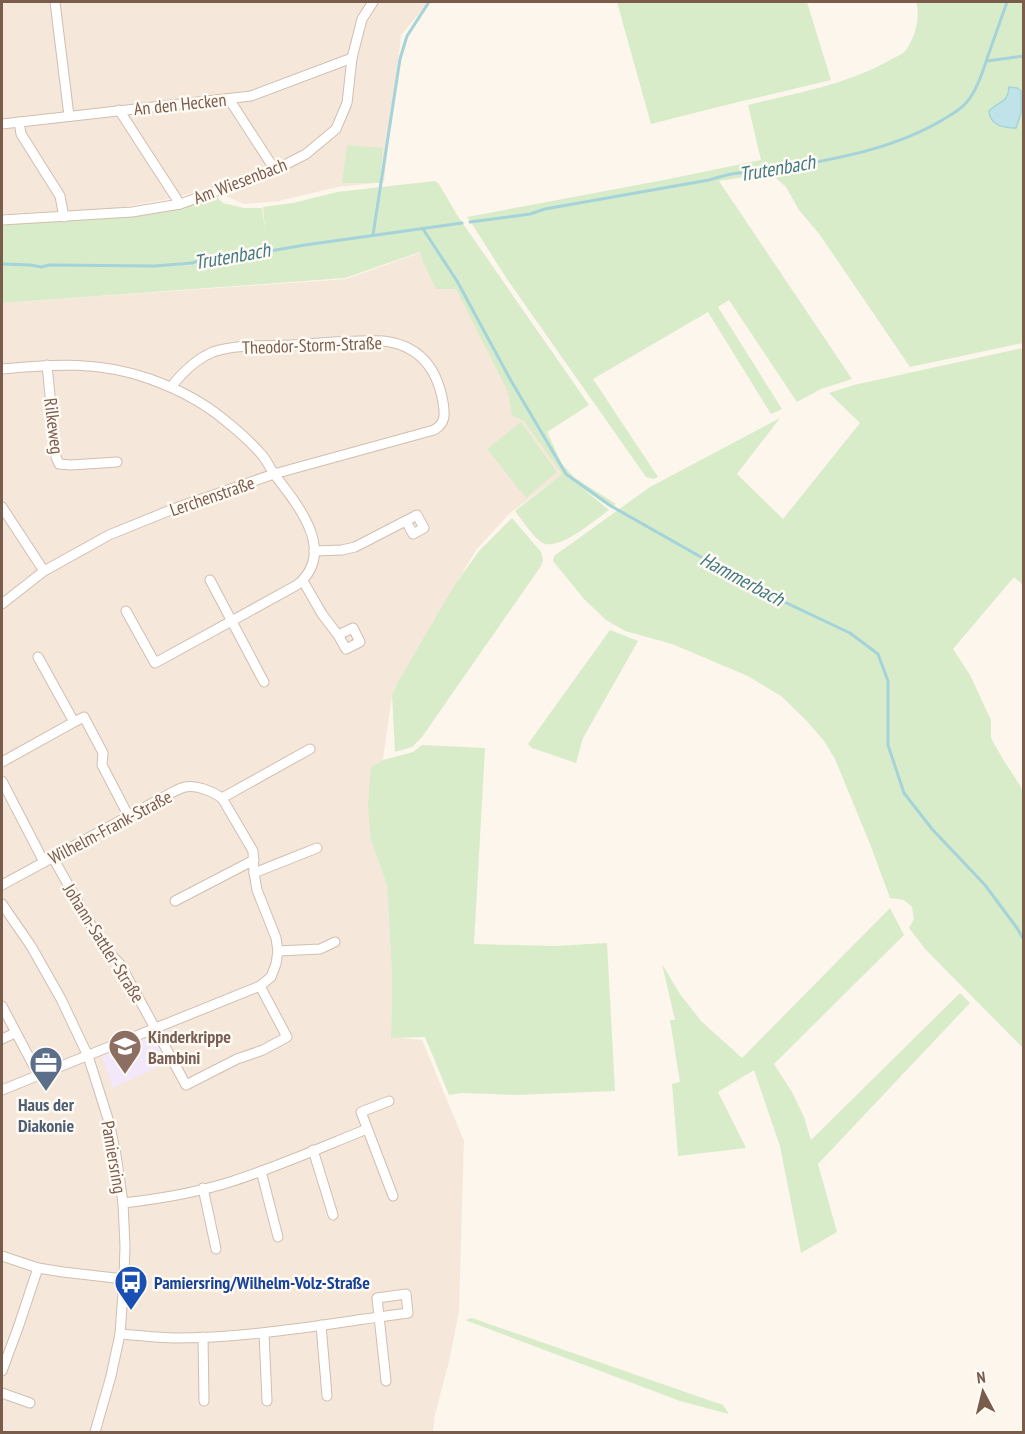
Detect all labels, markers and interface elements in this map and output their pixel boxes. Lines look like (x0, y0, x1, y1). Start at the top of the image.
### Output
street label: An den Hecken (133, 88, 227, 120)
water label: Trutenbach (737, 148, 818, 187)
street label: Am Wiesenbach (190, 153, 290, 209)
water label: Trutenbach (192, 236, 273, 275)
street label: Theodor-Storm-Straße (242, 331, 382, 359)
street label: Rilkeweg (39, 397, 69, 455)
street label: Lerchenstraße (167, 471, 257, 521)
water label: Hammerbach (696, 546, 789, 612)
street label: Wilhelm-Frank-Straße (44, 785, 176, 869)
street label: Johann-Sattler-Straße (58, 878, 150, 1007)
place label: Kinderkrippe Bambini (148, 1025, 231, 1069)
school or university icon: Kinderkrippe Bambini (107, 1028, 143, 1075)
office icon: Haus der Diakonie (28, 1045, 64, 1092)
place label: Haus der Diakonie (18, 1093, 75, 1137)
street label: Pamiersring (96, 1119, 132, 1195)
bus stop icon: Pamiersring/Wilhelm-Volz-Straße (113, 1264, 149, 1311)
place label: Pamiersring/Wilhelm-Volz-Straße (154, 1271, 370, 1294)
north arrow (953, 1362, 1013, 1422)
text: N (976, 1367, 987, 1388)

